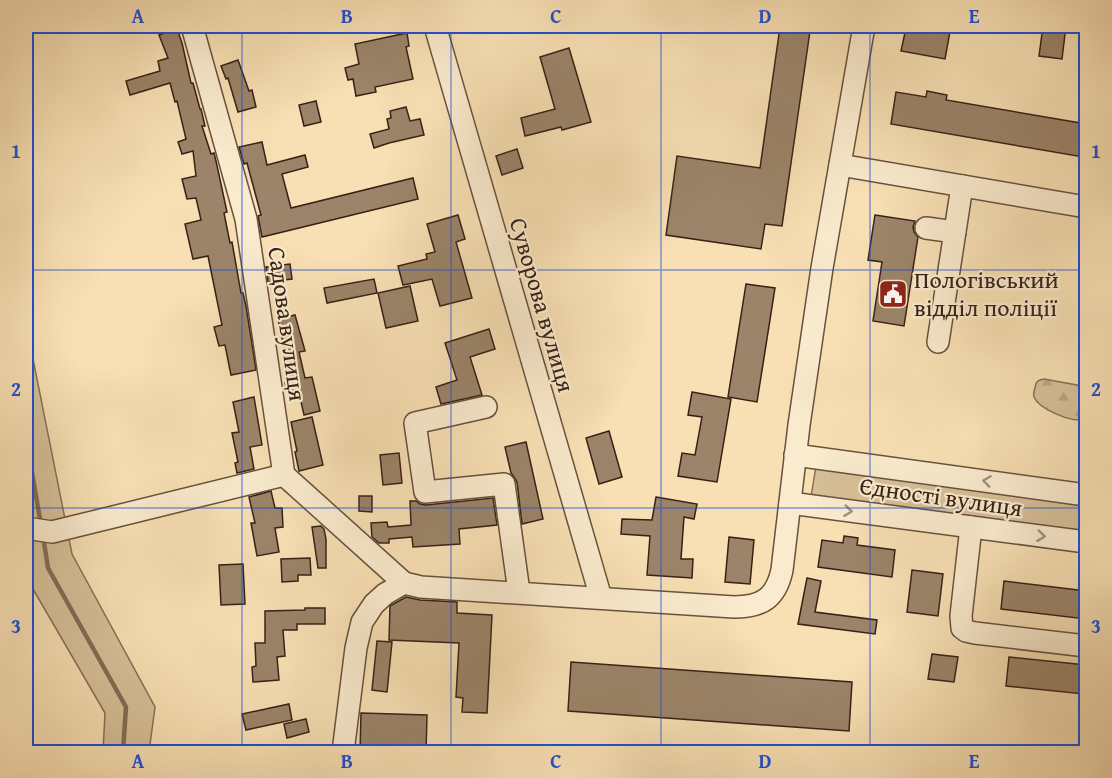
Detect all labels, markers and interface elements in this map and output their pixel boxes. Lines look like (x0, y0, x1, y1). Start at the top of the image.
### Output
text: A (132, 1, 145, 30)
text: B (341, 1, 353, 30)
text: C (550, 1, 562, 30)
text: D (758, 1, 772, 30)
text: E (969, 1, 980, 30)
text: 1 (11, 136, 21, 165)
text: 1 (1091, 136, 1101, 165)
street label: Суворова вулиця (501, 214, 584, 396)
street label: Садова вулиця (259, 245, 316, 403)
place label: Пологівський відділ поліції (914, 262, 1059, 325)
public building icon: Пологівський відділ поліції (877, 278, 909, 310)
text: 2 (11, 374, 21, 403)
text: 2 (1091, 374, 1101, 403)
street label: Єдності вулиця (857, 468, 1025, 525)
one-way arrow (982, 476, 992, 488)
one-way arrow (843, 504, 852, 516)
one-way arrow (1037, 530, 1046, 542)
text: 3 (11, 611, 21, 640)
text: 3 (1091, 611, 1101, 640)
text: A (132, 746, 145, 775)
text: B (341, 746, 353, 775)
text: C (550, 746, 562, 775)
text: D (758, 746, 772, 775)
text: E (969, 746, 980, 775)

